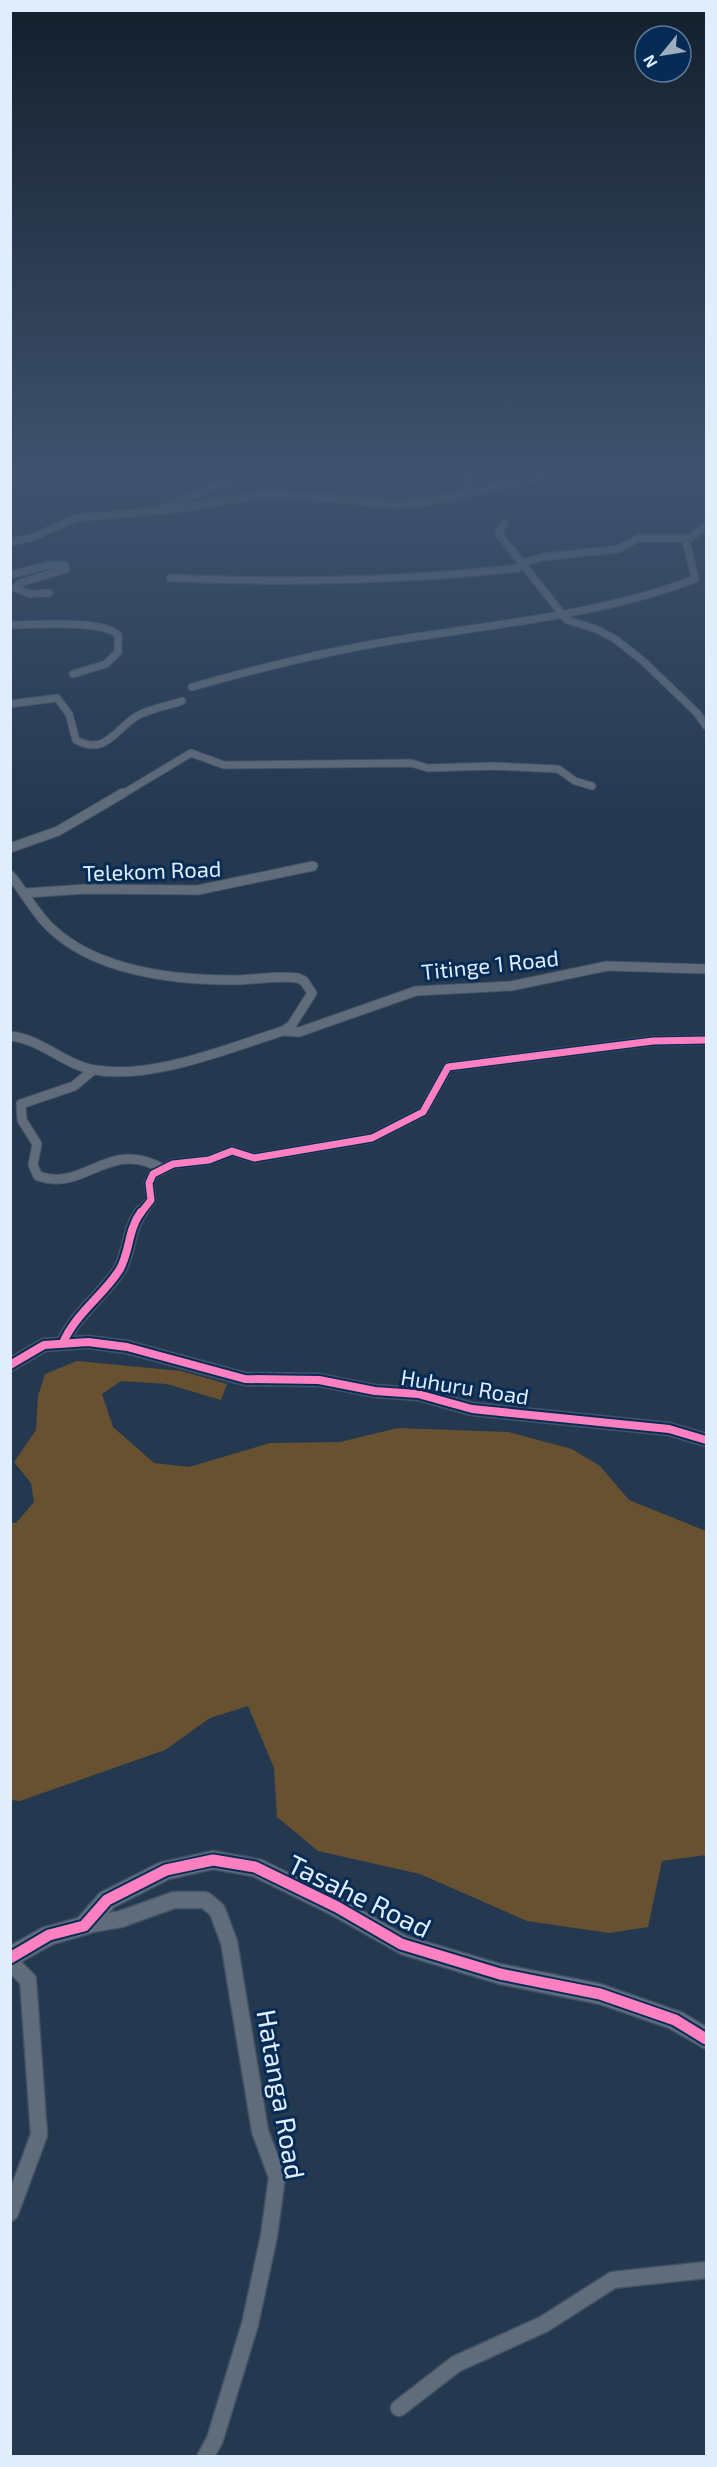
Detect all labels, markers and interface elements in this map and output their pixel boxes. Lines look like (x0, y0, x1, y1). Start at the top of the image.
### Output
north arrow (633, 24, 693, 84)
text: N (638, 52, 661, 72)
street label: Telekom Road (82, 855, 222, 885)
street label: Titinge 1 Road (420, 944, 560, 984)
street label: Huhuru Road (399, 1363, 531, 1409)
street label: Tasahe Road (283, 1847, 437, 1943)
street label: Hatanga Road (250, 2007, 313, 2181)

